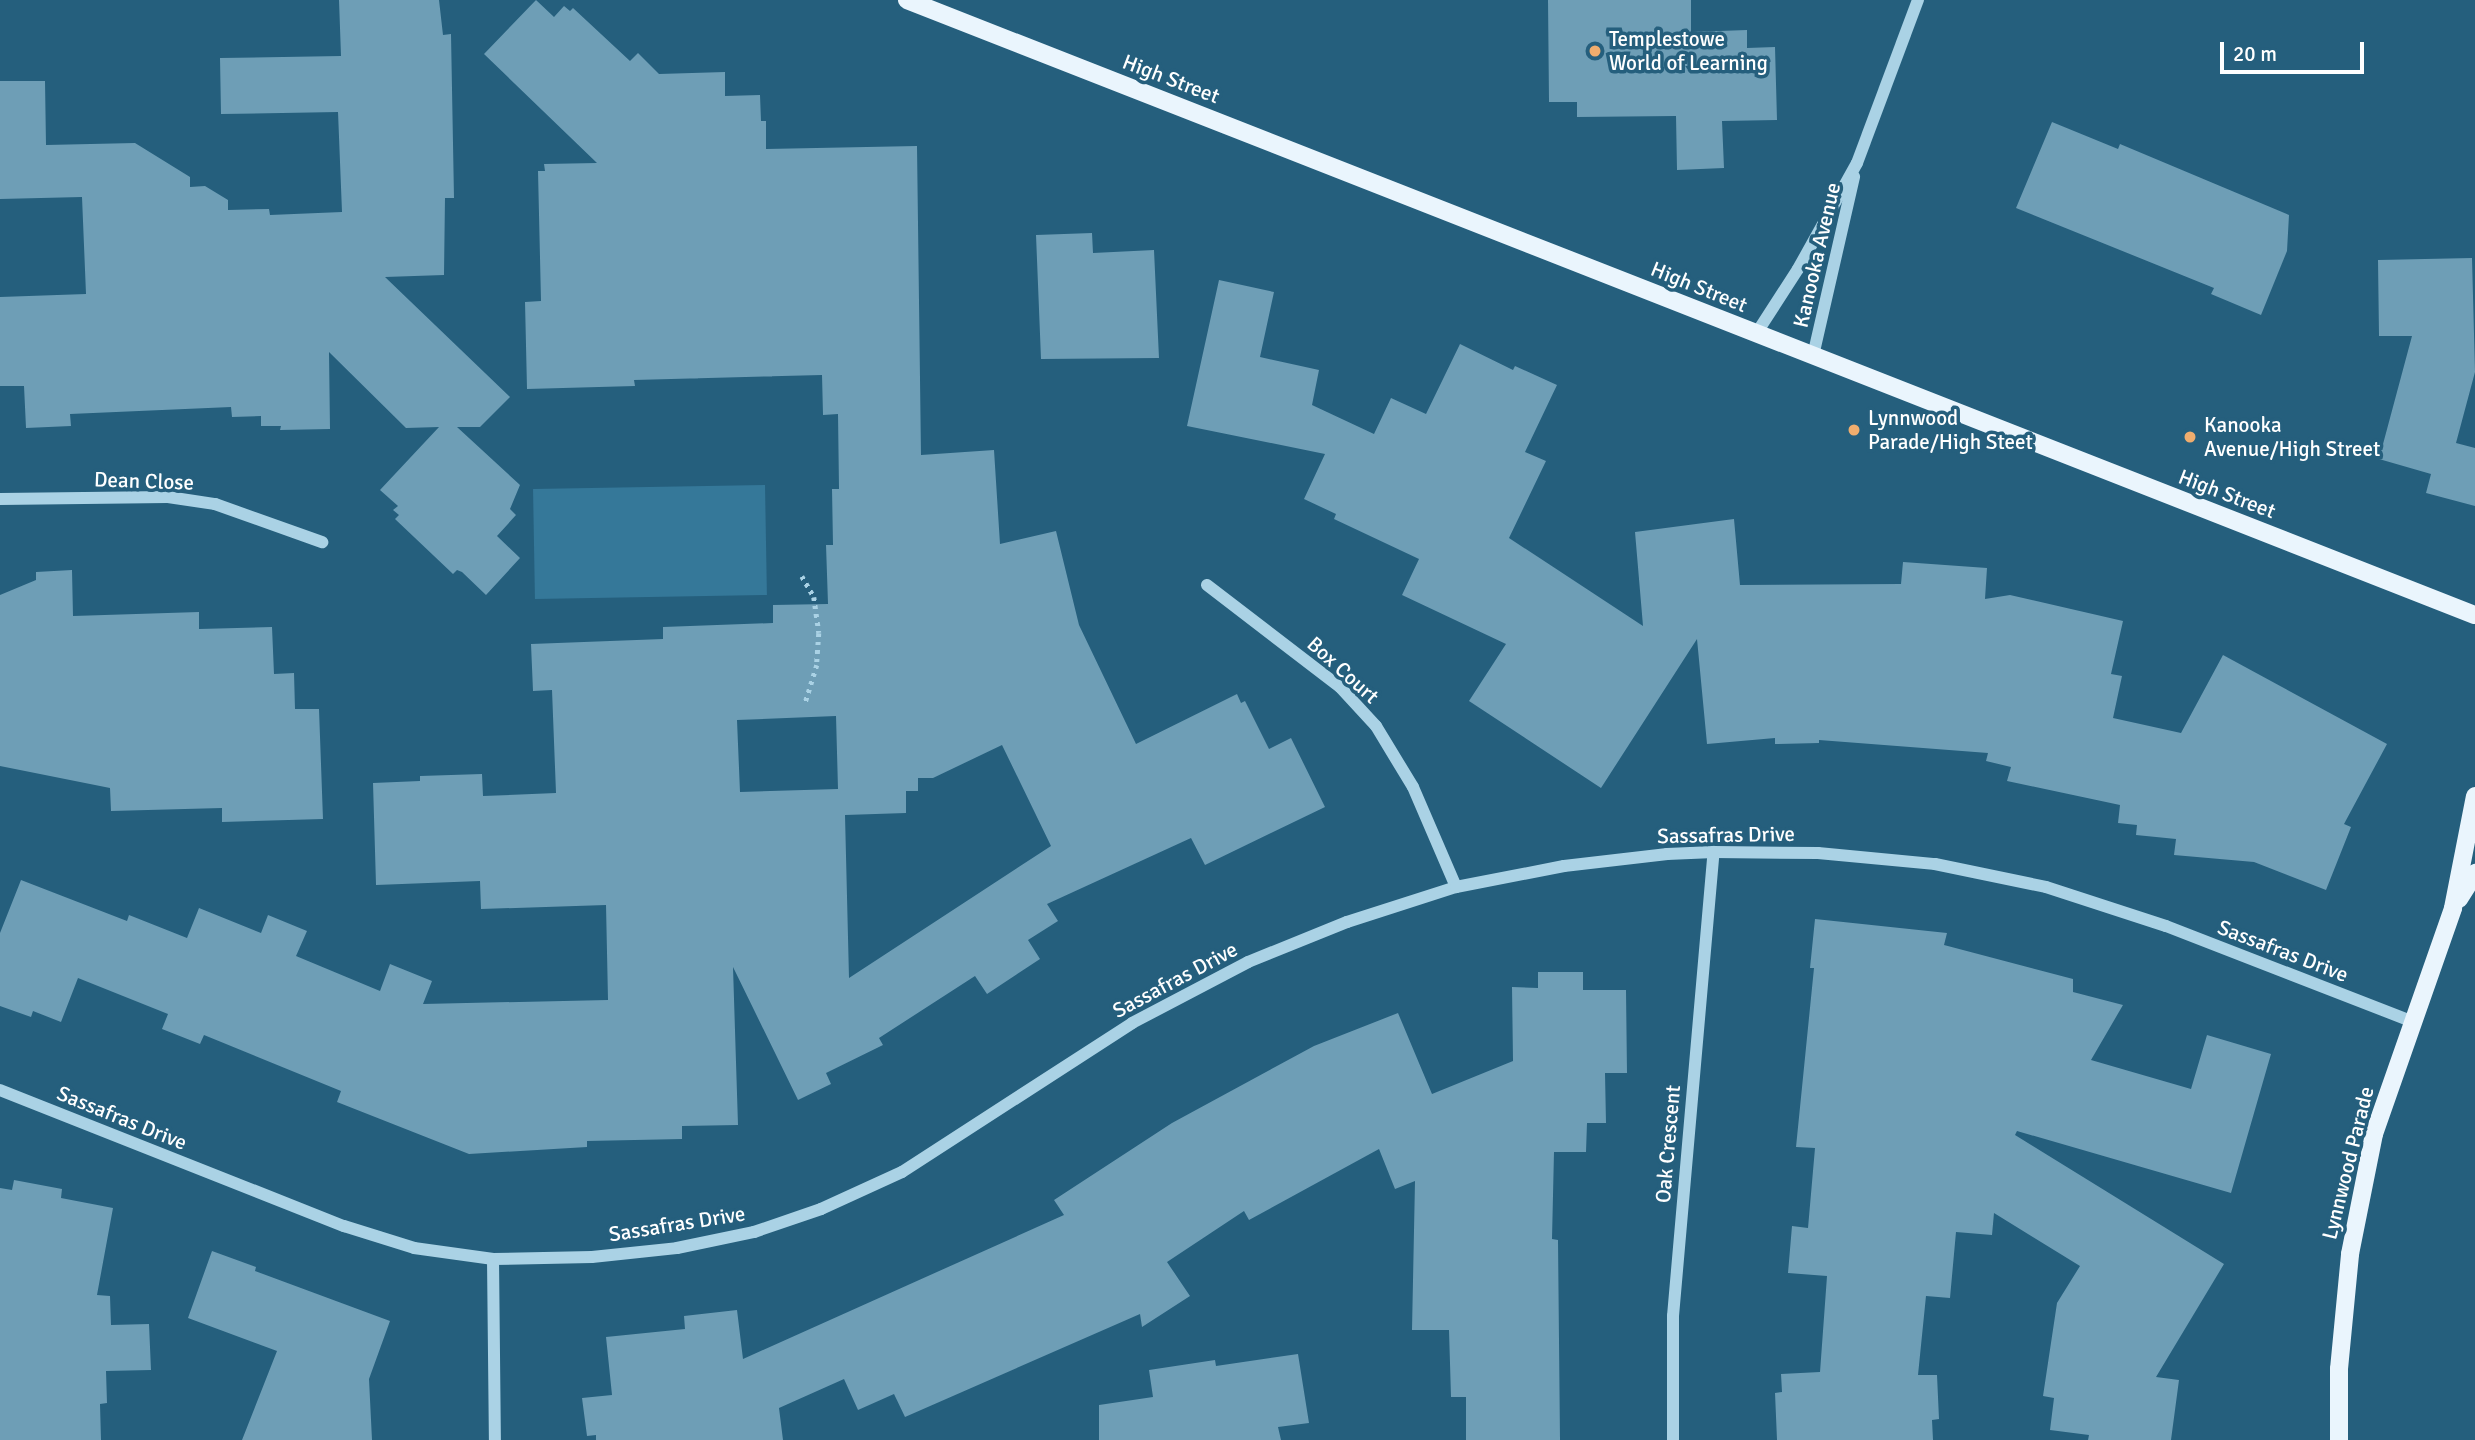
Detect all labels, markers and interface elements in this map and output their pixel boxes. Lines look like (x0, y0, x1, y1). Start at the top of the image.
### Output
place label: Templestowe World of Learning (1609, 26, 1768, 76)
scale bar (2223, 28, 2366, 72)
text: 20 m (2233, 41, 2277, 67)
marker: Templestowe World of Learning (1587, 43, 1603, 59)
street label: High Street (1119, 49, 1223, 109)
street label: Kanooka Avenue (1788, 180, 1846, 330)
street label: High Street (1647, 256, 1751, 318)
place label: Lynnwood Parade/High Steet (1868, 405, 2033, 455)
place label: Kanooka Avenue/High Street (2204, 412, 2380, 462)
marker: Lynnwood Parade/High Steet (1846, 422, 1862, 438)
marker: Kanooka Avenue/High Street (2182, 429, 2198, 445)
street label: High Street (2175, 464, 2279, 524)
street label: Dean Close (94, 467, 194, 495)
street label: Box Court (1302, 631, 1384, 709)
street label: Sassafras Drive (1657, 821, 1795, 849)
street label: Sassafras Drive (2214, 915, 2352, 987)
street label: Sassafras Drive (1108, 937, 1242, 1023)
street label: Sassafras Drive (53, 1081, 191, 1155)
street label: Oak Crescent (1650, 1084, 1686, 1204)
street label: Lynnwood Parade (2317, 1084, 2379, 1242)
street label: Sassafras Drive (607, 1201, 747, 1247)

